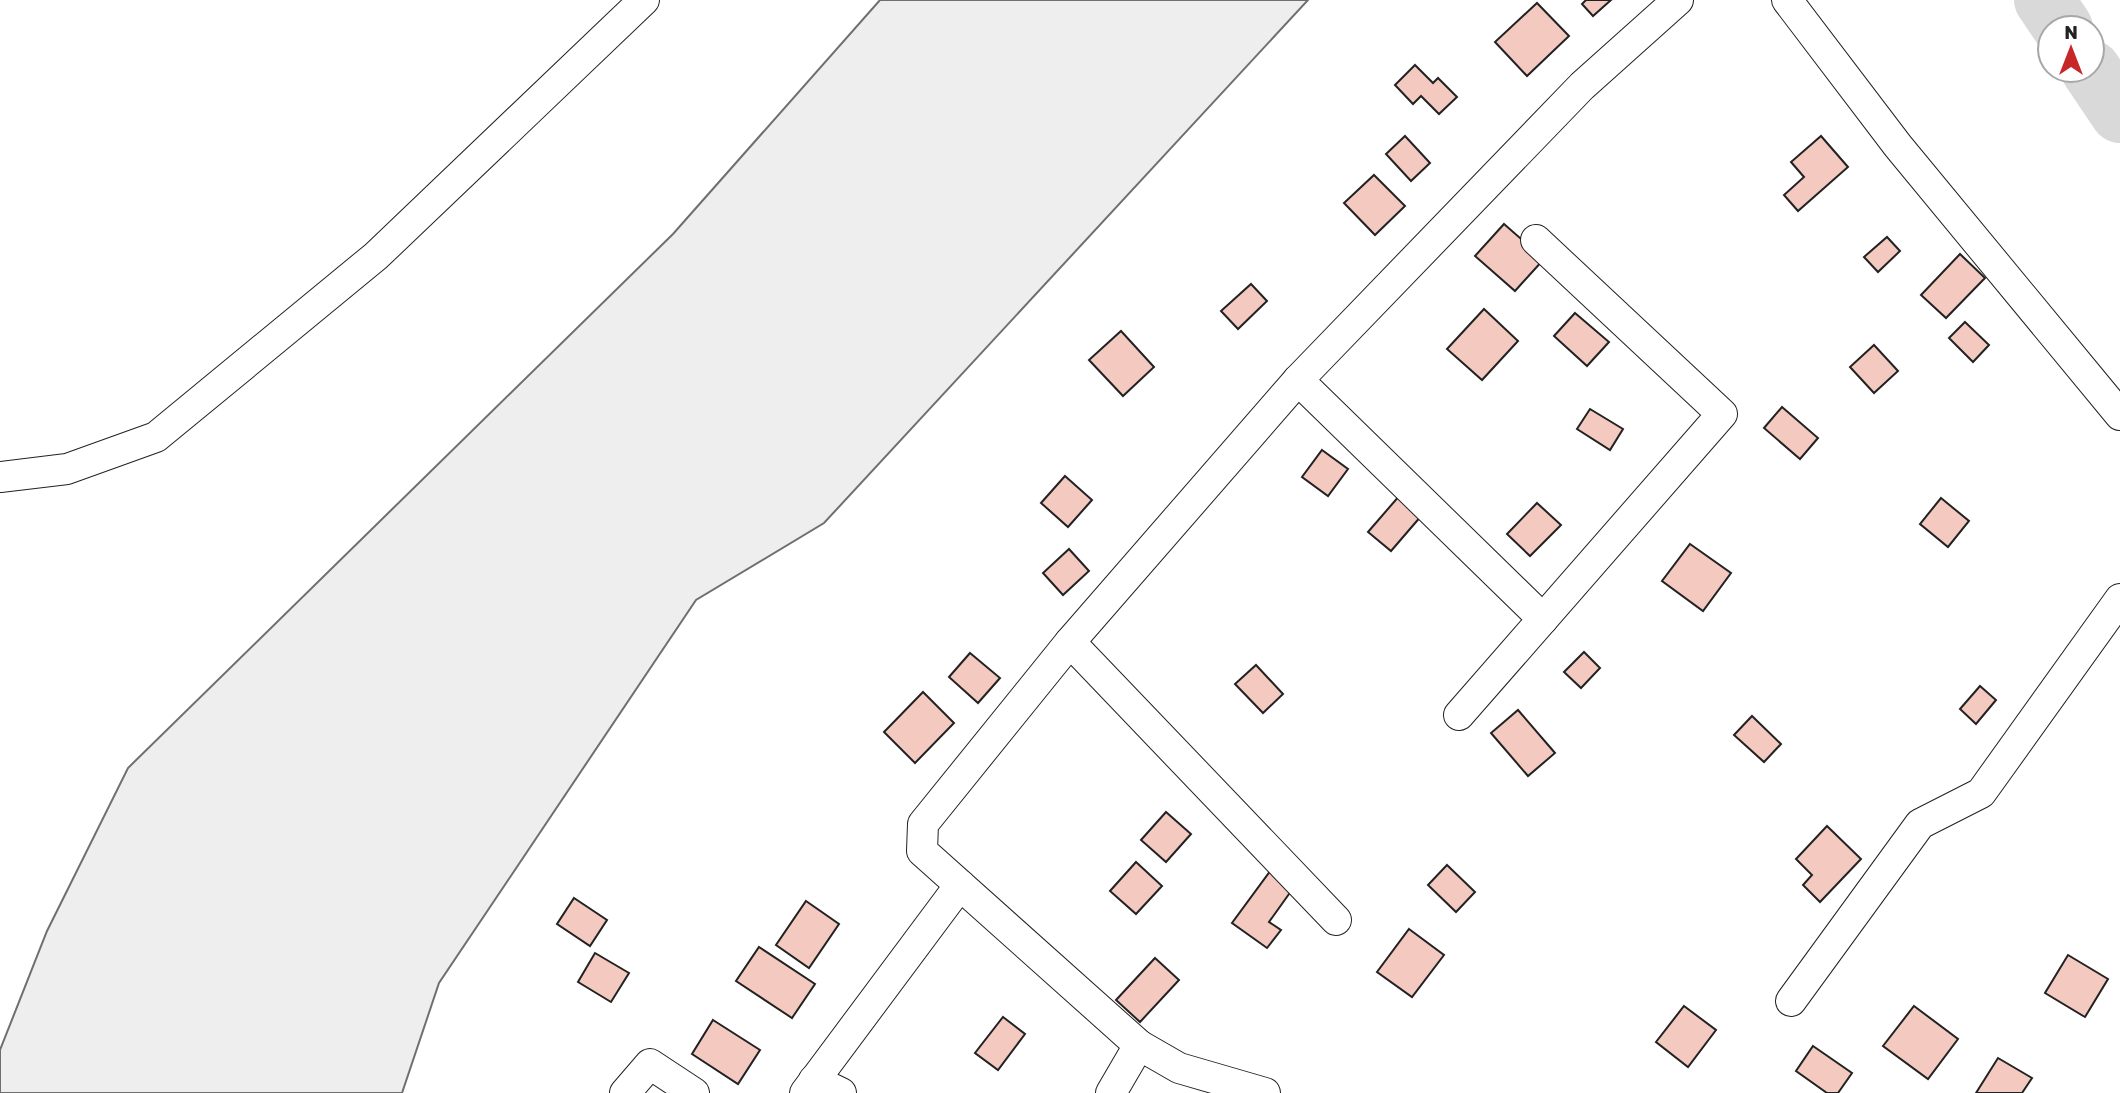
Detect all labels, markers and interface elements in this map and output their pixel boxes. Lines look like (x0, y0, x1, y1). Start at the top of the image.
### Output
north arrow (2036, 14, 2106, 84)
text: N (2064, 21, 2078, 44)

